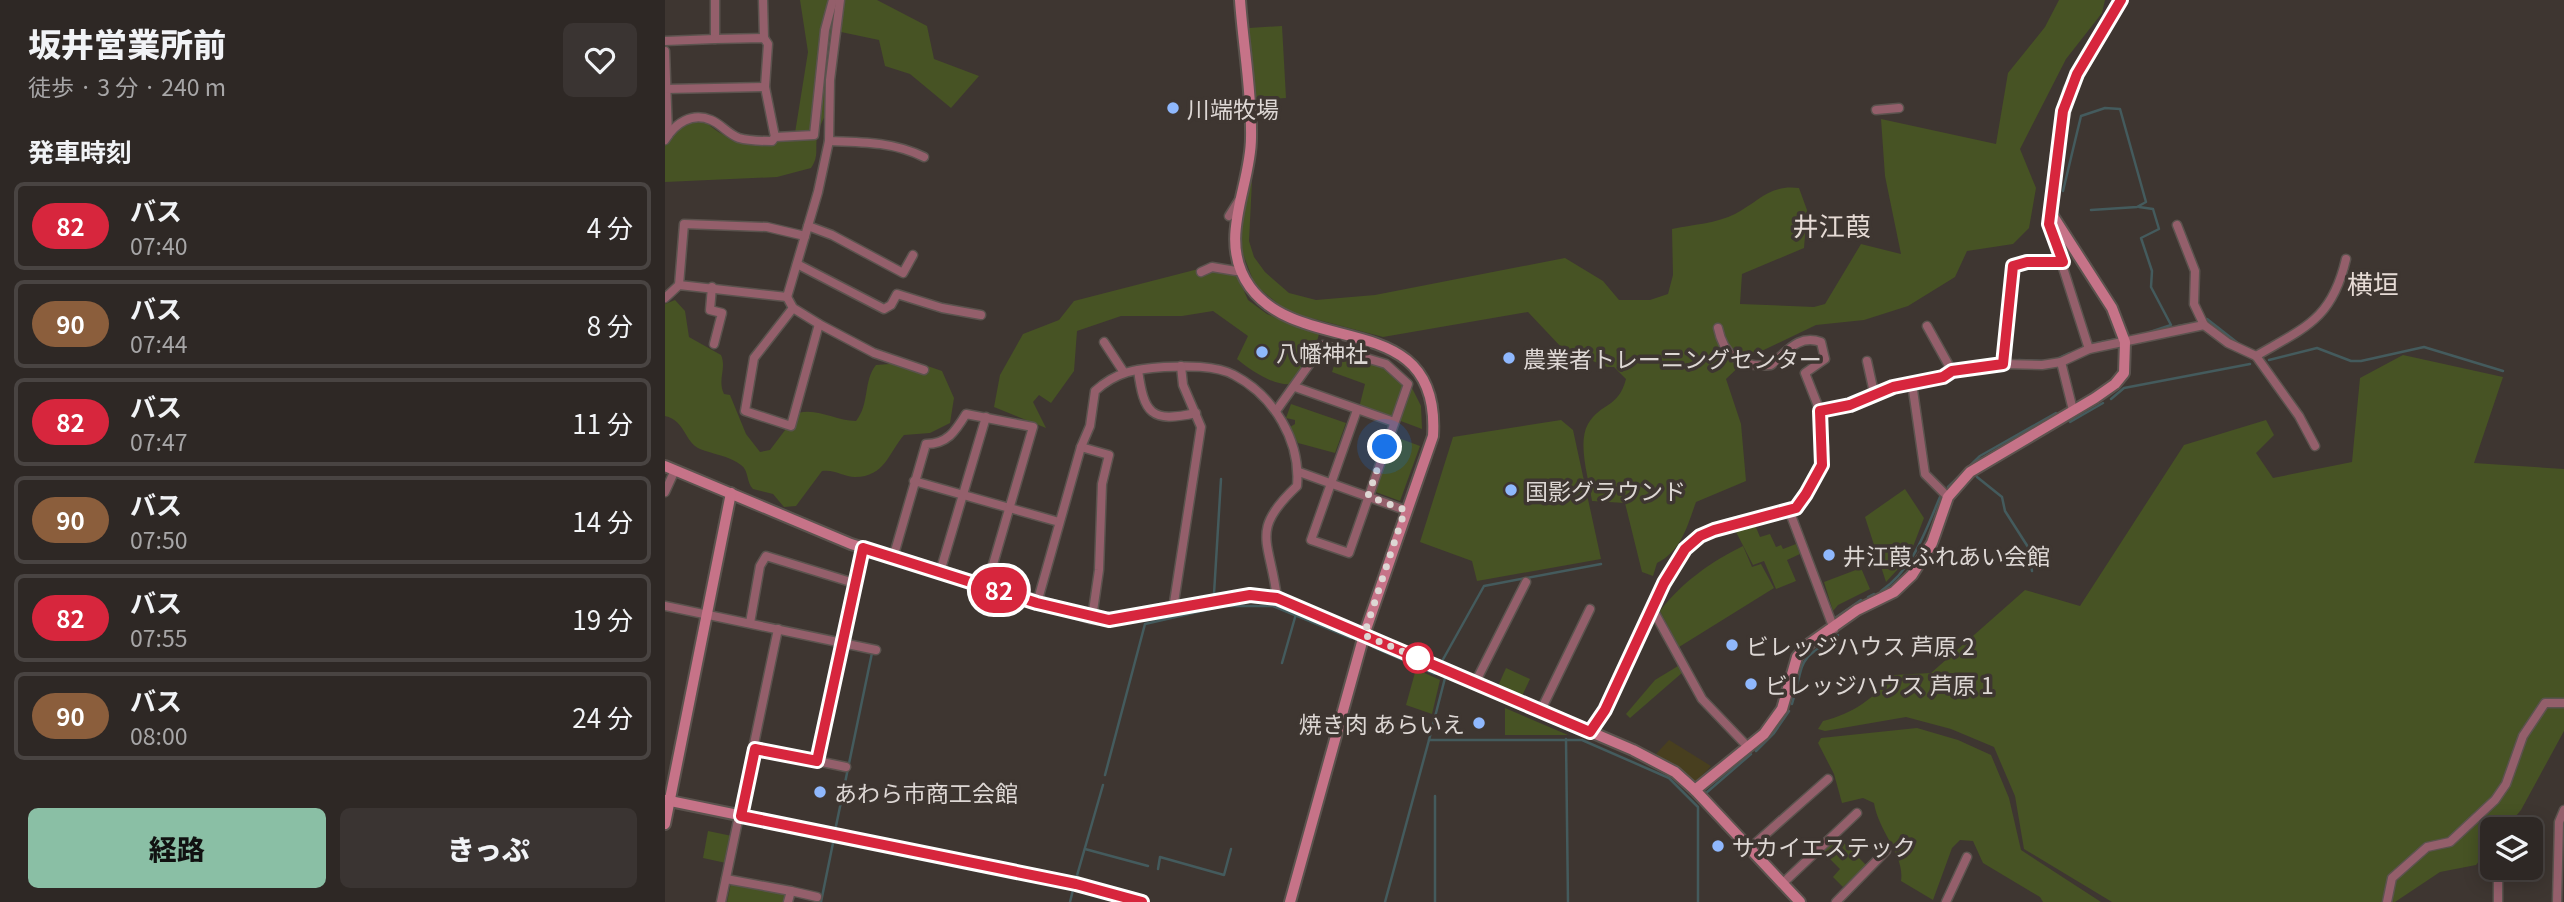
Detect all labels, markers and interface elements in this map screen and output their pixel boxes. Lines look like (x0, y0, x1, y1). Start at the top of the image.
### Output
text: 坂井営業所前 (28, 19, 226, 67)
button: heart (563, 23, 637, 97)
text: 徒歩 · 3 分 · 240 m (28, 69, 226, 103)
place label: 川端牧場 (1187, 91, 1279, 125)
marker: 川端牧場 (1165, 100, 1181, 116)
text: 発車時刻 (28, 132, 132, 169)
text: バス (130, 191, 182, 228)
district label: 井江葭 (1793, 206, 1871, 243)
text: 82 (56, 208, 85, 243)
text: 4 分 (587, 208, 633, 245)
text: 07:40 (130, 228, 187, 262)
district label: 横垣 (2347, 264, 2399, 301)
text: バス (130, 289, 182, 326)
text: 90 (56, 306, 85, 341)
text: 8 分 (587, 306, 633, 343)
text: 07:44 (130, 326, 187, 360)
place label: 八幡神社 (1276, 335, 1368, 369)
place label: 農業者トレーニングセンター (1523, 341, 1822, 375)
marker: 八幡神社 (1254, 344, 1270, 360)
marker: 農業者トレーニングセンター (1501, 350, 1517, 366)
text: バス (130, 387, 182, 424)
text: 82 (56, 404, 85, 439)
text: 11 分 (572, 404, 633, 441)
text: 07:47 (130, 424, 187, 458)
your location (1367, 429, 1402, 464)
place label: 国影グラウンド (1525, 473, 1686, 507)
marker: 国影グラウンド (1503, 482, 1519, 498)
text: バス (130, 485, 182, 522)
text: 90 (56, 502, 85, 537)
text: 14 分 (572, 502, 633, 539)
text: 07:50 (130, 522, 187, 556)
place label: 井江葭ふれあい会館 (1843, 538, 2050, 572)
marker: 井江葭ふれあい会館 (1821, 547, 1837, 563)
line badge: 82 (967, 567, 1031, 613)
text: 82 (985, 572, 1013, 607)
text: バス (130, 583, 182, 620)
text: 82 (56, 600, 85, 635)
text: 19 分 (572, 600, 633, 637)
text: 07:55 (130, 620, 187, 654)
place label: ビレッジハウス 芦原 2 (1746, 628, 1975, 662)
marker: ビレッジハウス 芦原 2 (1724, 637, 1740, 653)
unlabelled marker (1403, 643, 1433, 673)
place label: ビレッジハウス 芦原 1 (1765, 667, 1994, 701)
marker: ビレッジハウス 芦原 1 (1743, 676, 1759, 692)
text: バス (130, 681, 182, 718)
text: 90 (56, 698, 85, 733)
text: 24 分 (572, 698, 633, 735)
place label: 焼き肉 あらいえ (1299, 706, 1465, 740)
marker: 焼き肉 あらいえ (1471, 715, 1487, 731)
text: 08:00 (130, 718, 187, 752)
place label: あわら市商工会館 (834, 775, 1018, 809)
marker: あわら市商工会館 (812, 784, 828, 800)
button: 経路 (28, 808, 326, 888)
button: きっぷ (340, 808, 637, 888)
map controls (2480, 817, 2543, 880)
button: layers (2480, 817, 2543, 880)
place label: サカイエステック (1732, 829, 1916, 863)
marker: サカイエステック (1710, 838, 1726, 854)

